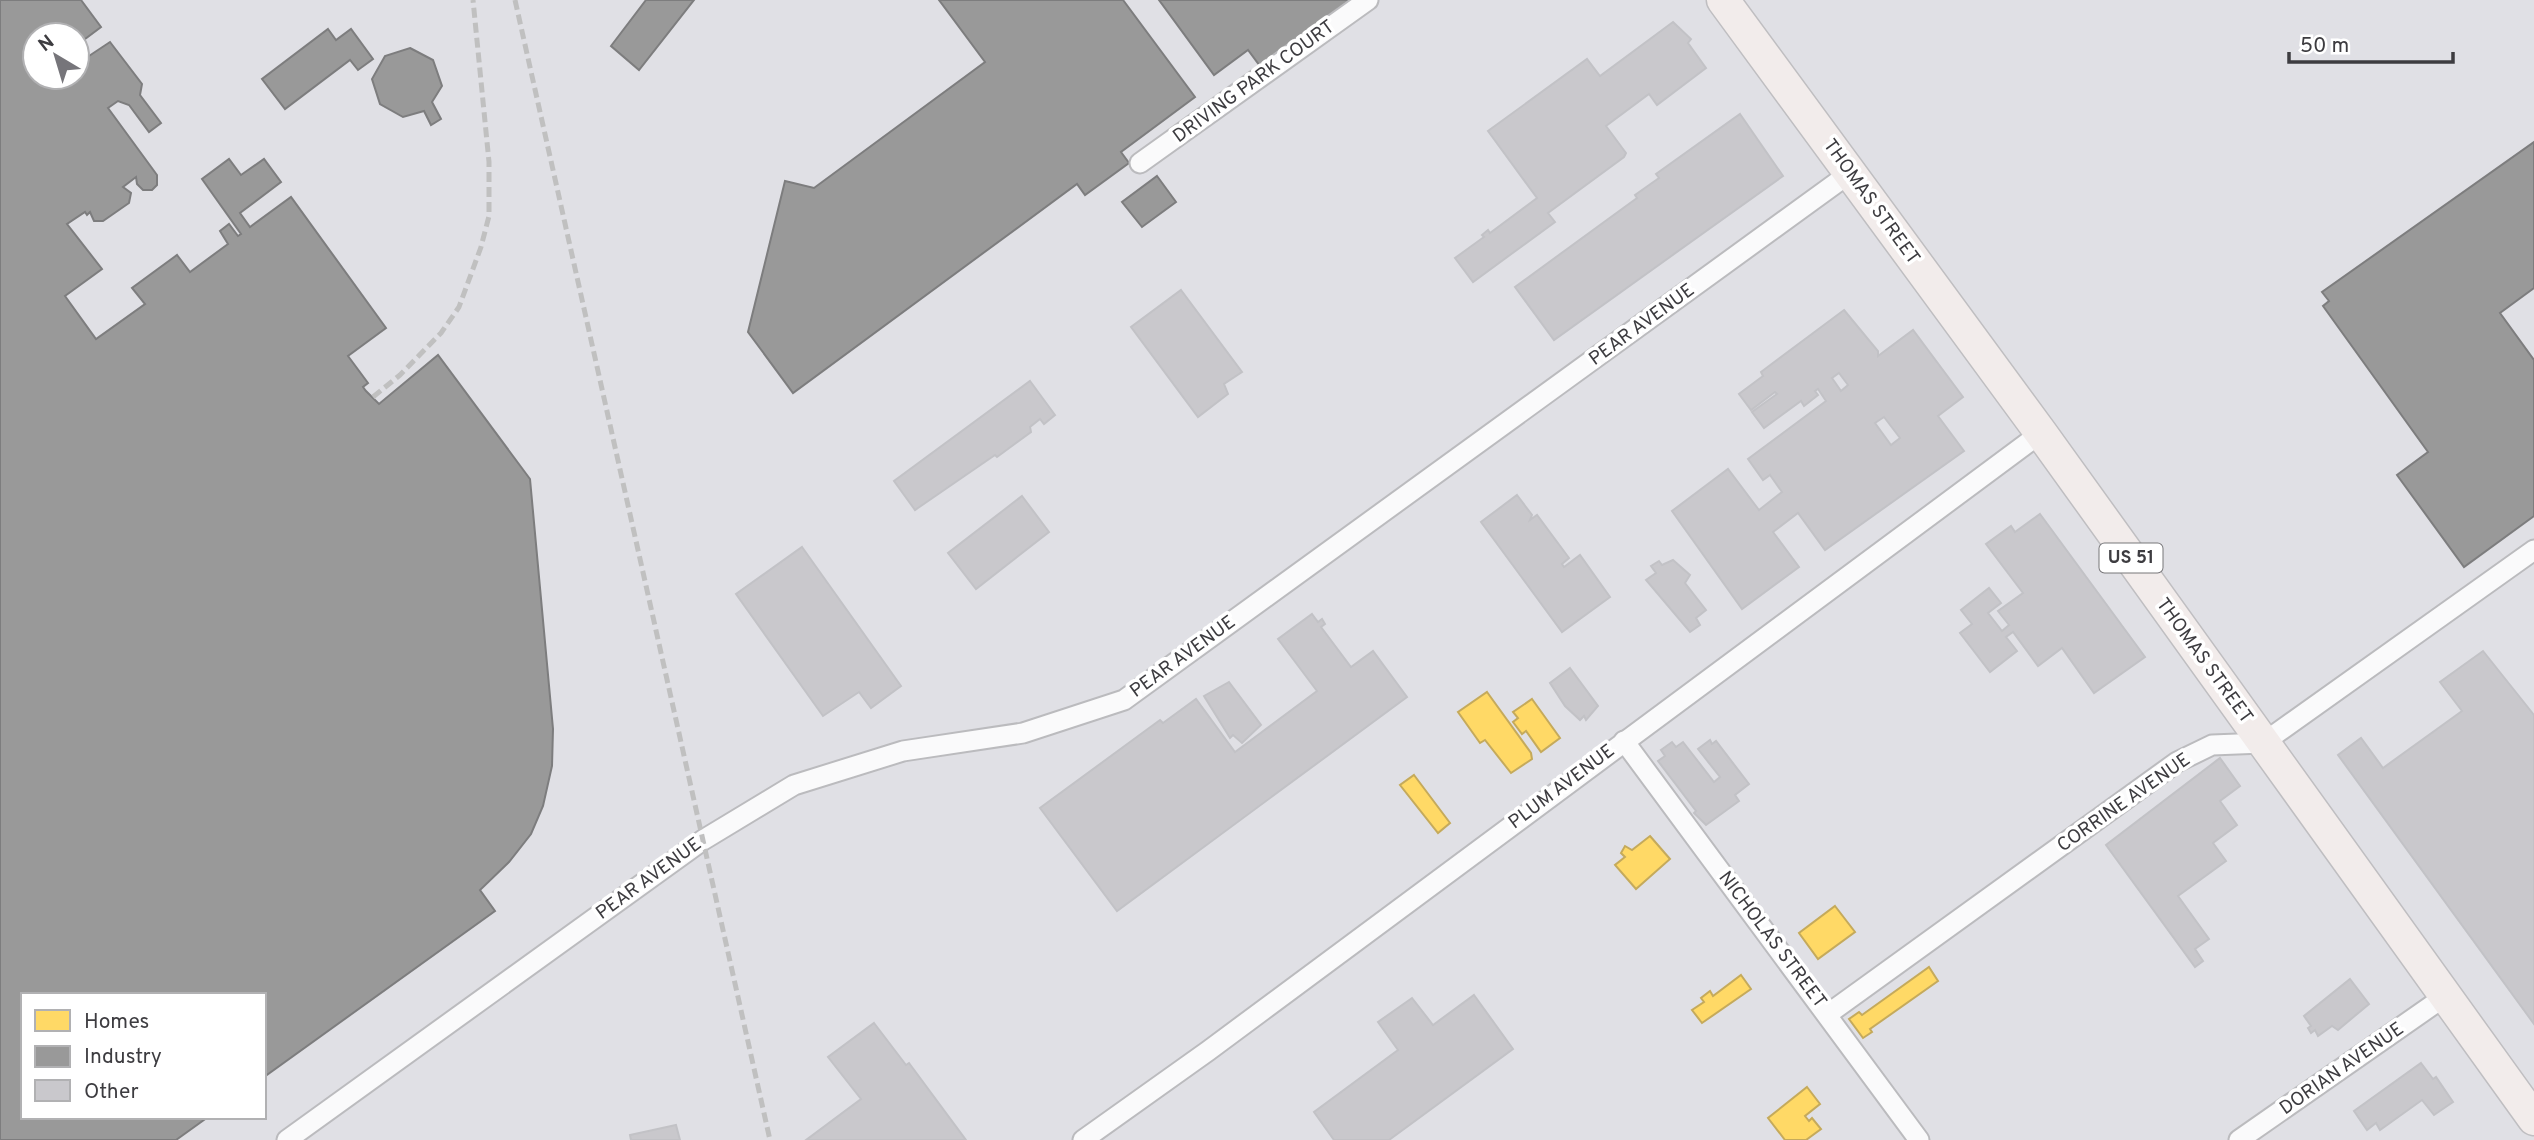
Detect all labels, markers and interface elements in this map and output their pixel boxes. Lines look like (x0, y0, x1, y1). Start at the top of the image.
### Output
street label: DRIVING PARK COURT (1169, 15, 1339, 149)
north arrow (21, 21, 91, 91)
scale bar (2289, 21, 2454, 65)
text: N (34, 31, 60, 58)
text: 50 m (2300, 33, 2349, 60)
street label: THOMAS STREET (1817, 134, 1925, 270)
street label: PEAR AVENUE (1585, 279, 1699, 371)
road number: US 51 (2100, 544, 2162, 572)
street label: THOMAS STREET (2150, 593, 2258, 729)
street label: PEAR AVENUE (1126, 611, 1240, 703)
street label: PLUM AVENUE (1504, 739, 1620, 835)
street label: CORRINE AVENUE (2053, 748, 2195, 858)
street label: PEAR AVENUE (592, 833, 706, 925)
street label: NICHOLAS STREET (1713, 867, 1831, 1013)
legend (21, 993, 266, 1119)
text: Homes (84, 1009, 149, 1036)
street label: DORIAN AVENUE (2275, 1017, 2409, 1121)
text: Industry (84, 1044, 162, 1071)
text: Other (84, 1079, 139, 1106)

